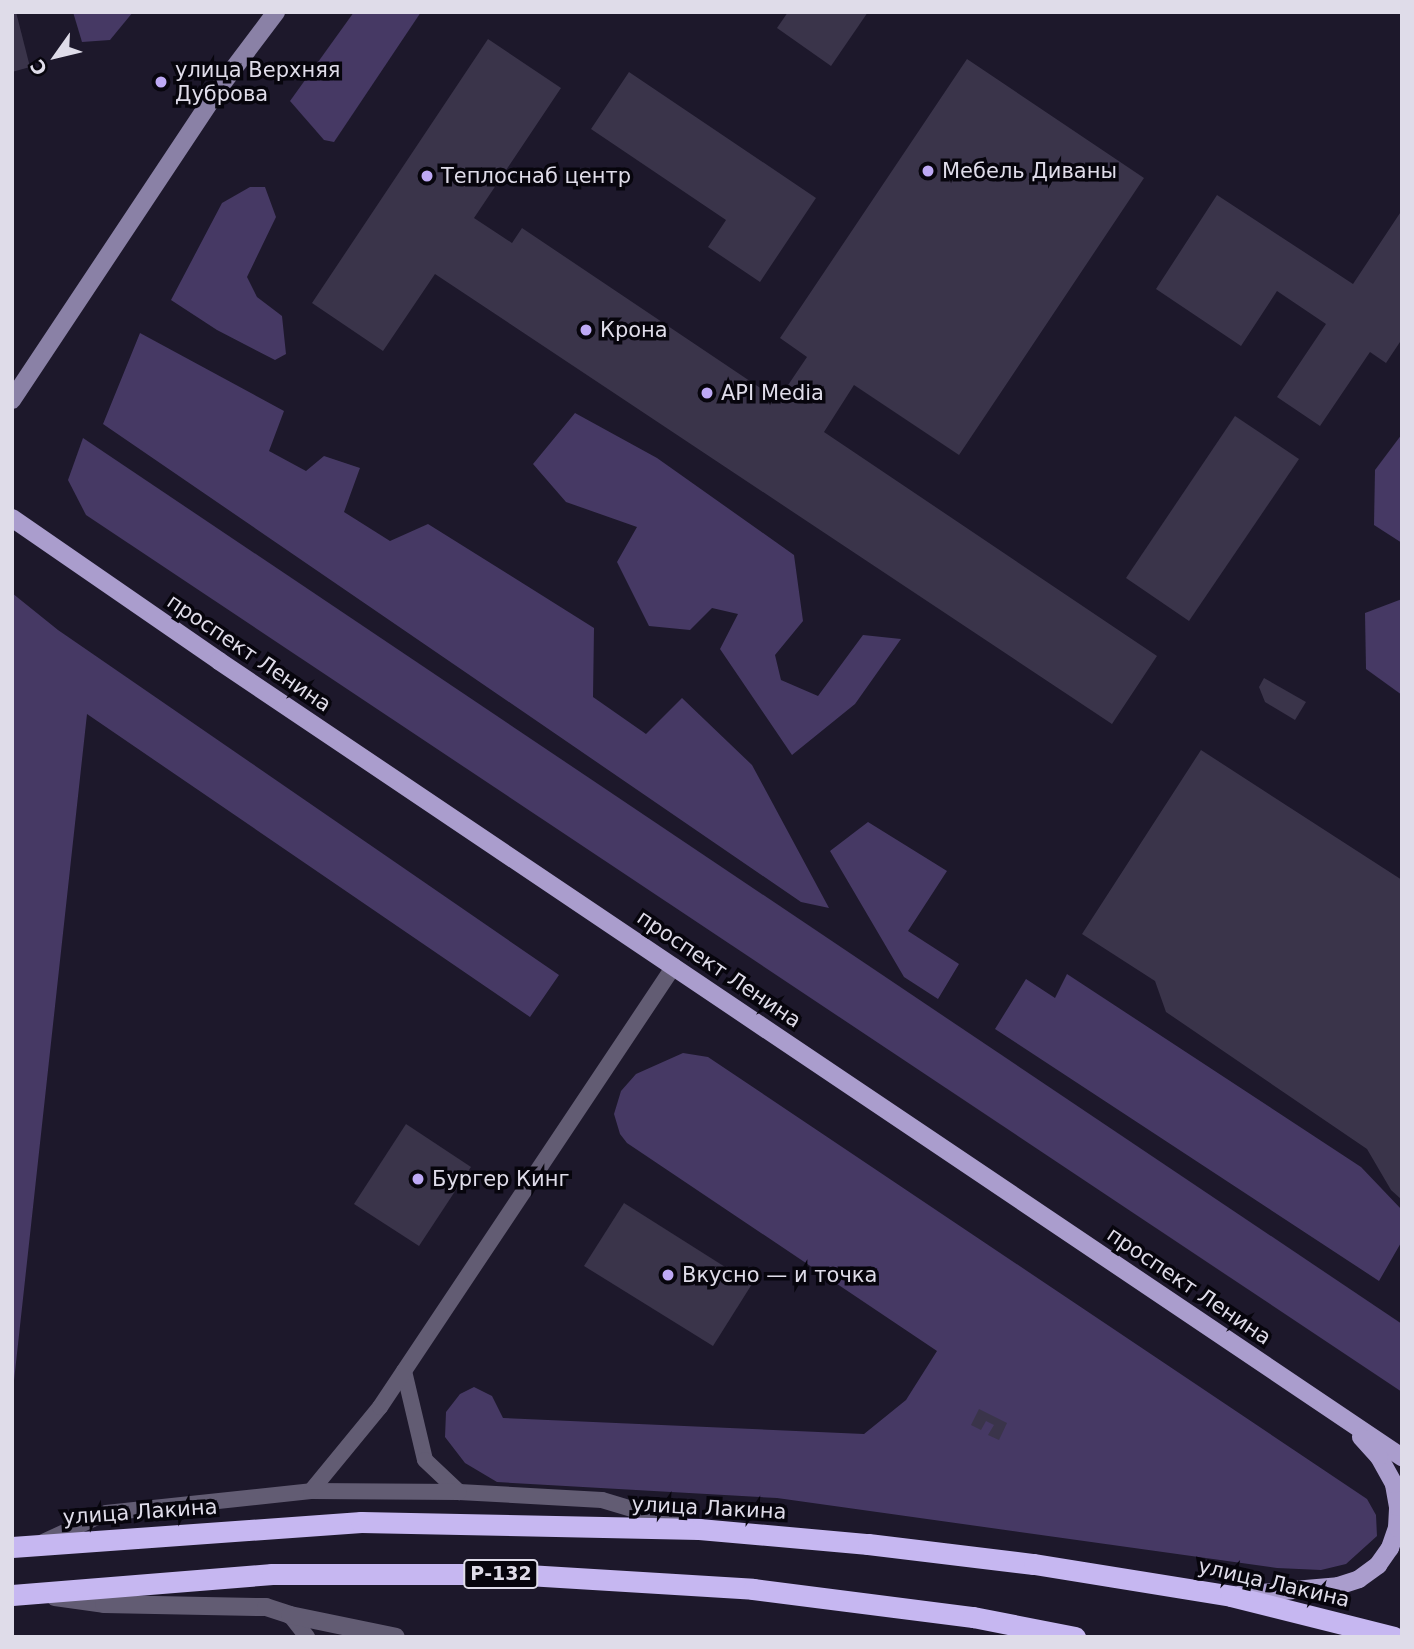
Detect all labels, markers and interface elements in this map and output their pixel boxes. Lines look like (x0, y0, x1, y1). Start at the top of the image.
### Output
north arrow (21, 21, 91, 91)
text: С (26, 56, 52, 80)
place label: улица Верхняя Дуброва (175, 57, 340, 107)
marker: улица Верхняя Дуброва (153, 74, 169, 90)
place label: Мебель Диваны (942, 158, 1117, 184)
place label: Теплоснаб центр (441, 163, 631, 189)
marker: Мебель Диваны (920, 163, 936, 179)
marker: Теплоснаб центр (419, 168, 435, 184)
place label: Крона (600, 317, 668, 343)
marker: Крона (578, 322, 594, 338)
place label: API Media (721, 380, 824, 406)
marker: API Media (699, 385, 715, 401)
street label: проспект Ленина (162, 589, 336, 717)
street label: проспект Ленина (632, 905, 806, 1033)
place label: Бургер Кинг (432, 1166, 569, 1192)
marker: Бургер Кинг (410, 1171, 426, 1187)
street label: проспект Ленина (1102, 1222, 1276, 1350)
place label: Вкусно — и точка (682, 1262, 877, 1288)
marker: Вкусно — и точка (660, 1267, 676, 1283)
street label: улица Лакина (631, 1491, 787, 1525)
street label: улица Лакина (62, 1494, 218, 1530)
street label: улица Лакина (1196, 1553, 1352, 1613)
road number: Р-132 (462, 1558, 540, 1590)

